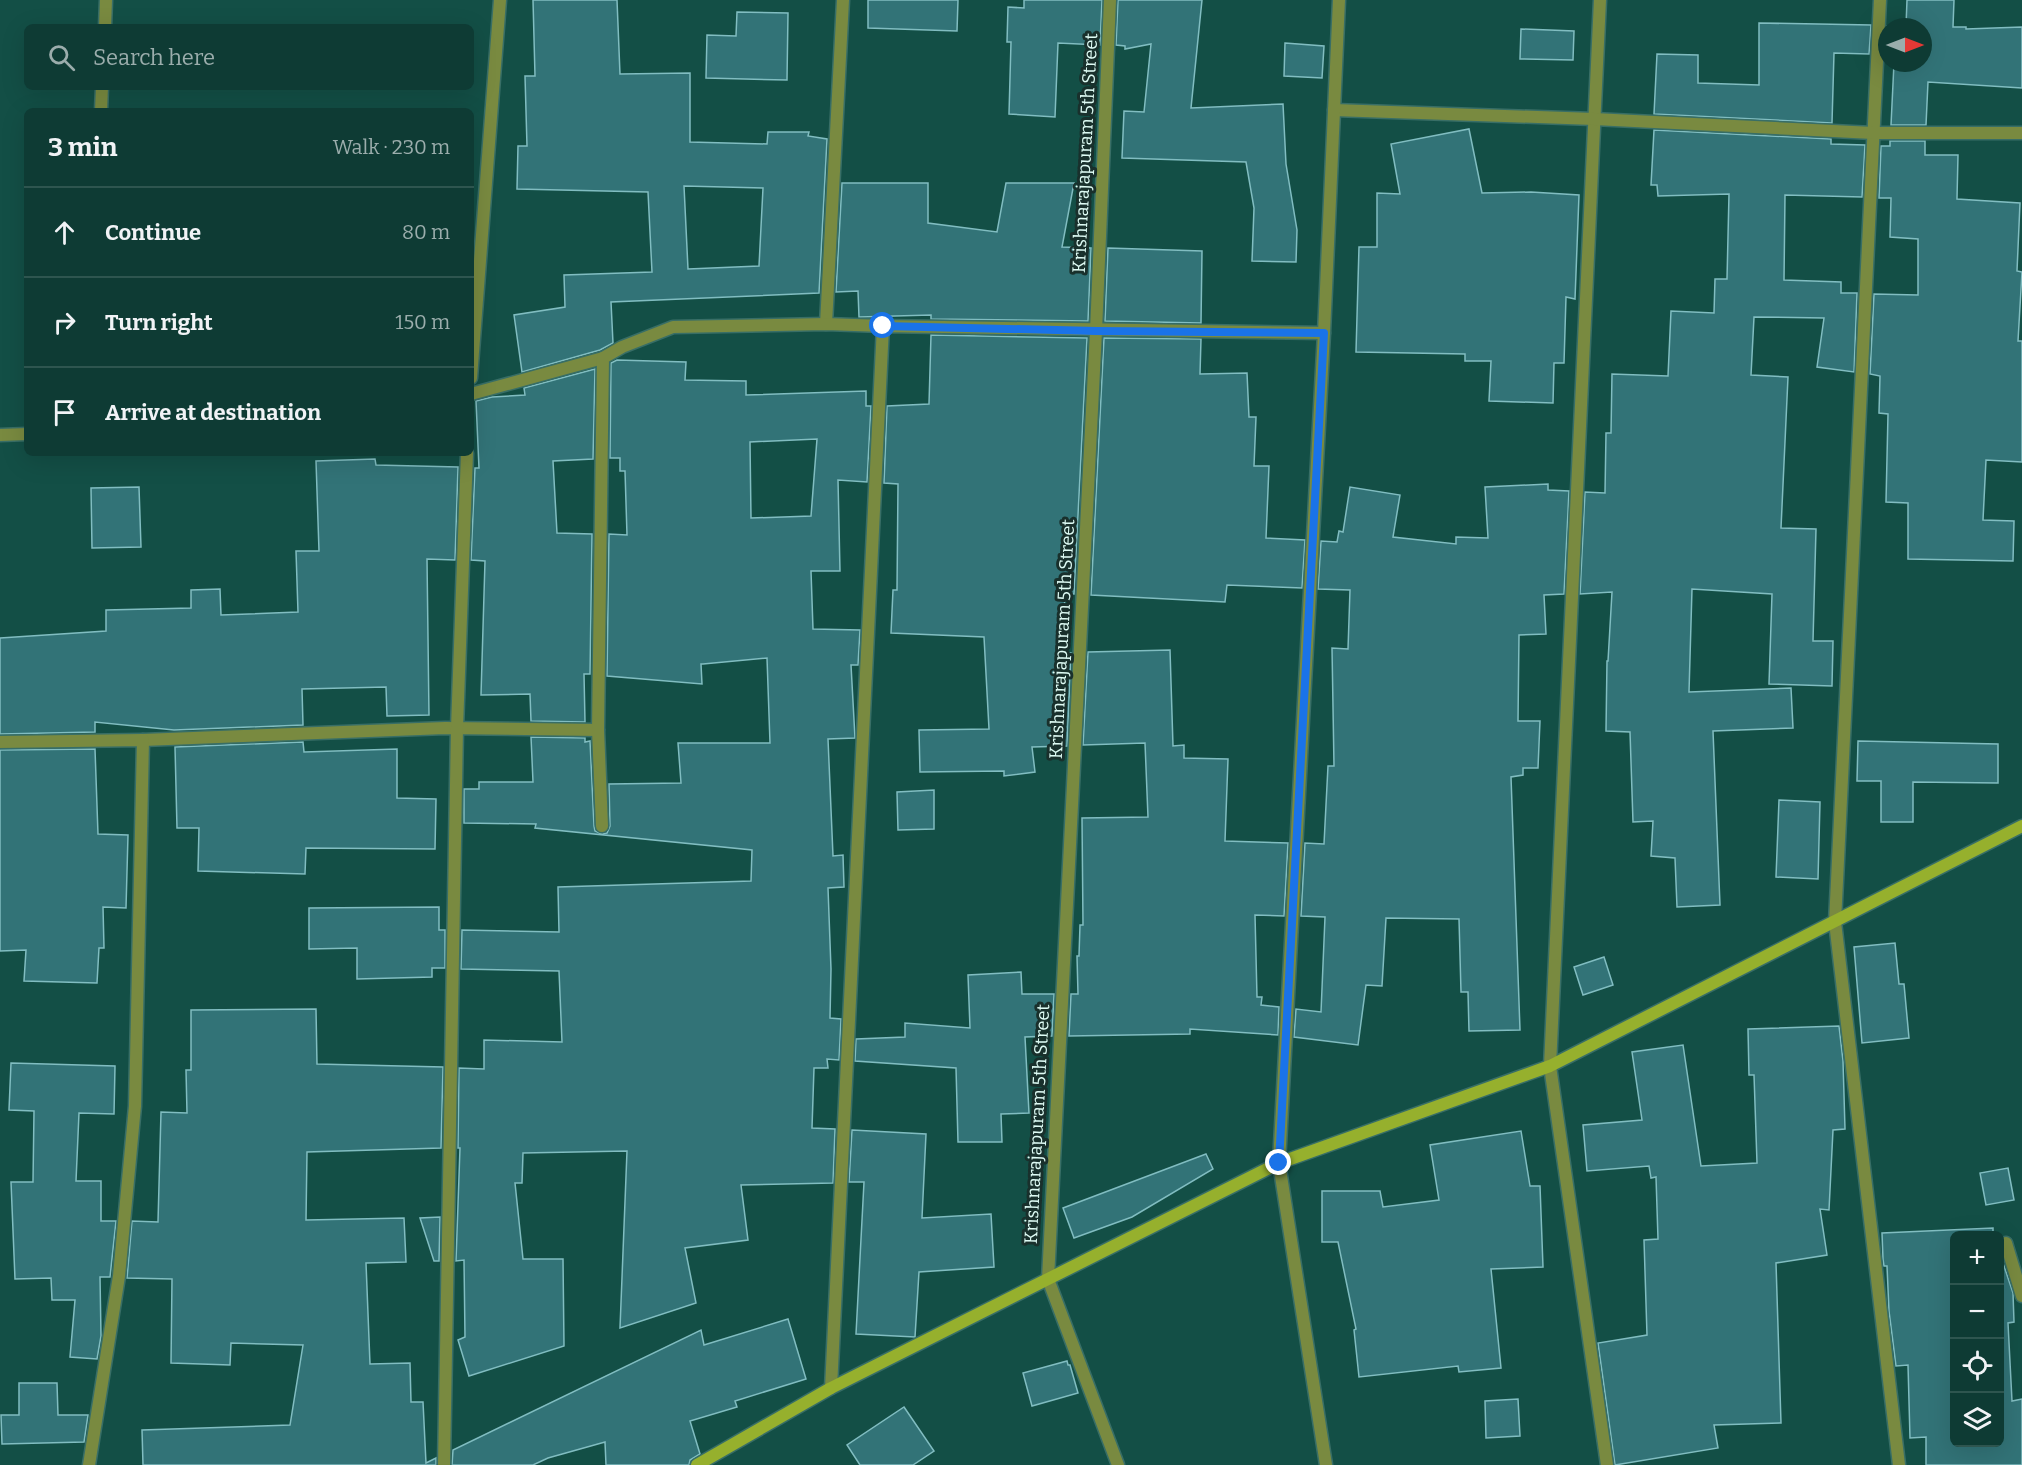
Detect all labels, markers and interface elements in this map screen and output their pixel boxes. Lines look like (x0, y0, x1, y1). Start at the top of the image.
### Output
north arrow (1878, 18, 1932, 72)
search box (24, 24, 474, 90)
street label: Krishnarajapuram 5th Street (1068, 32, 1102, 273)
icon: search (45, 41, 78, 74)
text: Search here (93, 44, 215, 71)
text: 3 min (48, 132, 117, 163)
text: Walk · 230 m (333, 135, 450, 159)
icon: ahead (48, 216, 81, 249)
text: Continue (105, 219, 201, 246)
text: 80 m (402, 220, 450, 244)
icon: right (48, 306, 81, 339)
text: Turn right (105, 309, 213, 336)
text: 150 m (395, 310, 450, 334)
route start (869, 312, 895, 338)
icon: arrive (48, 396, 81, 429)
text: Arrive at destination (105, 399, 321, 426)
street label: Krishnarajapuram 5th Street (1045, 518, 1079, 759)
street label: Krishnarajapuram 5th Street (1020, 1003, 1054, 1244)
route end (1265, 1149, 1291, 1175)
map controls (1950, 1231, 2004, 1447)
button: + (1950, 1231, 2004, 1285)
button: − (1950, 1285, 2004, 1339)
button: locate (1950, 1339, 2004, 1393)
button: layers (1950, 1393, 2004, 1447)

